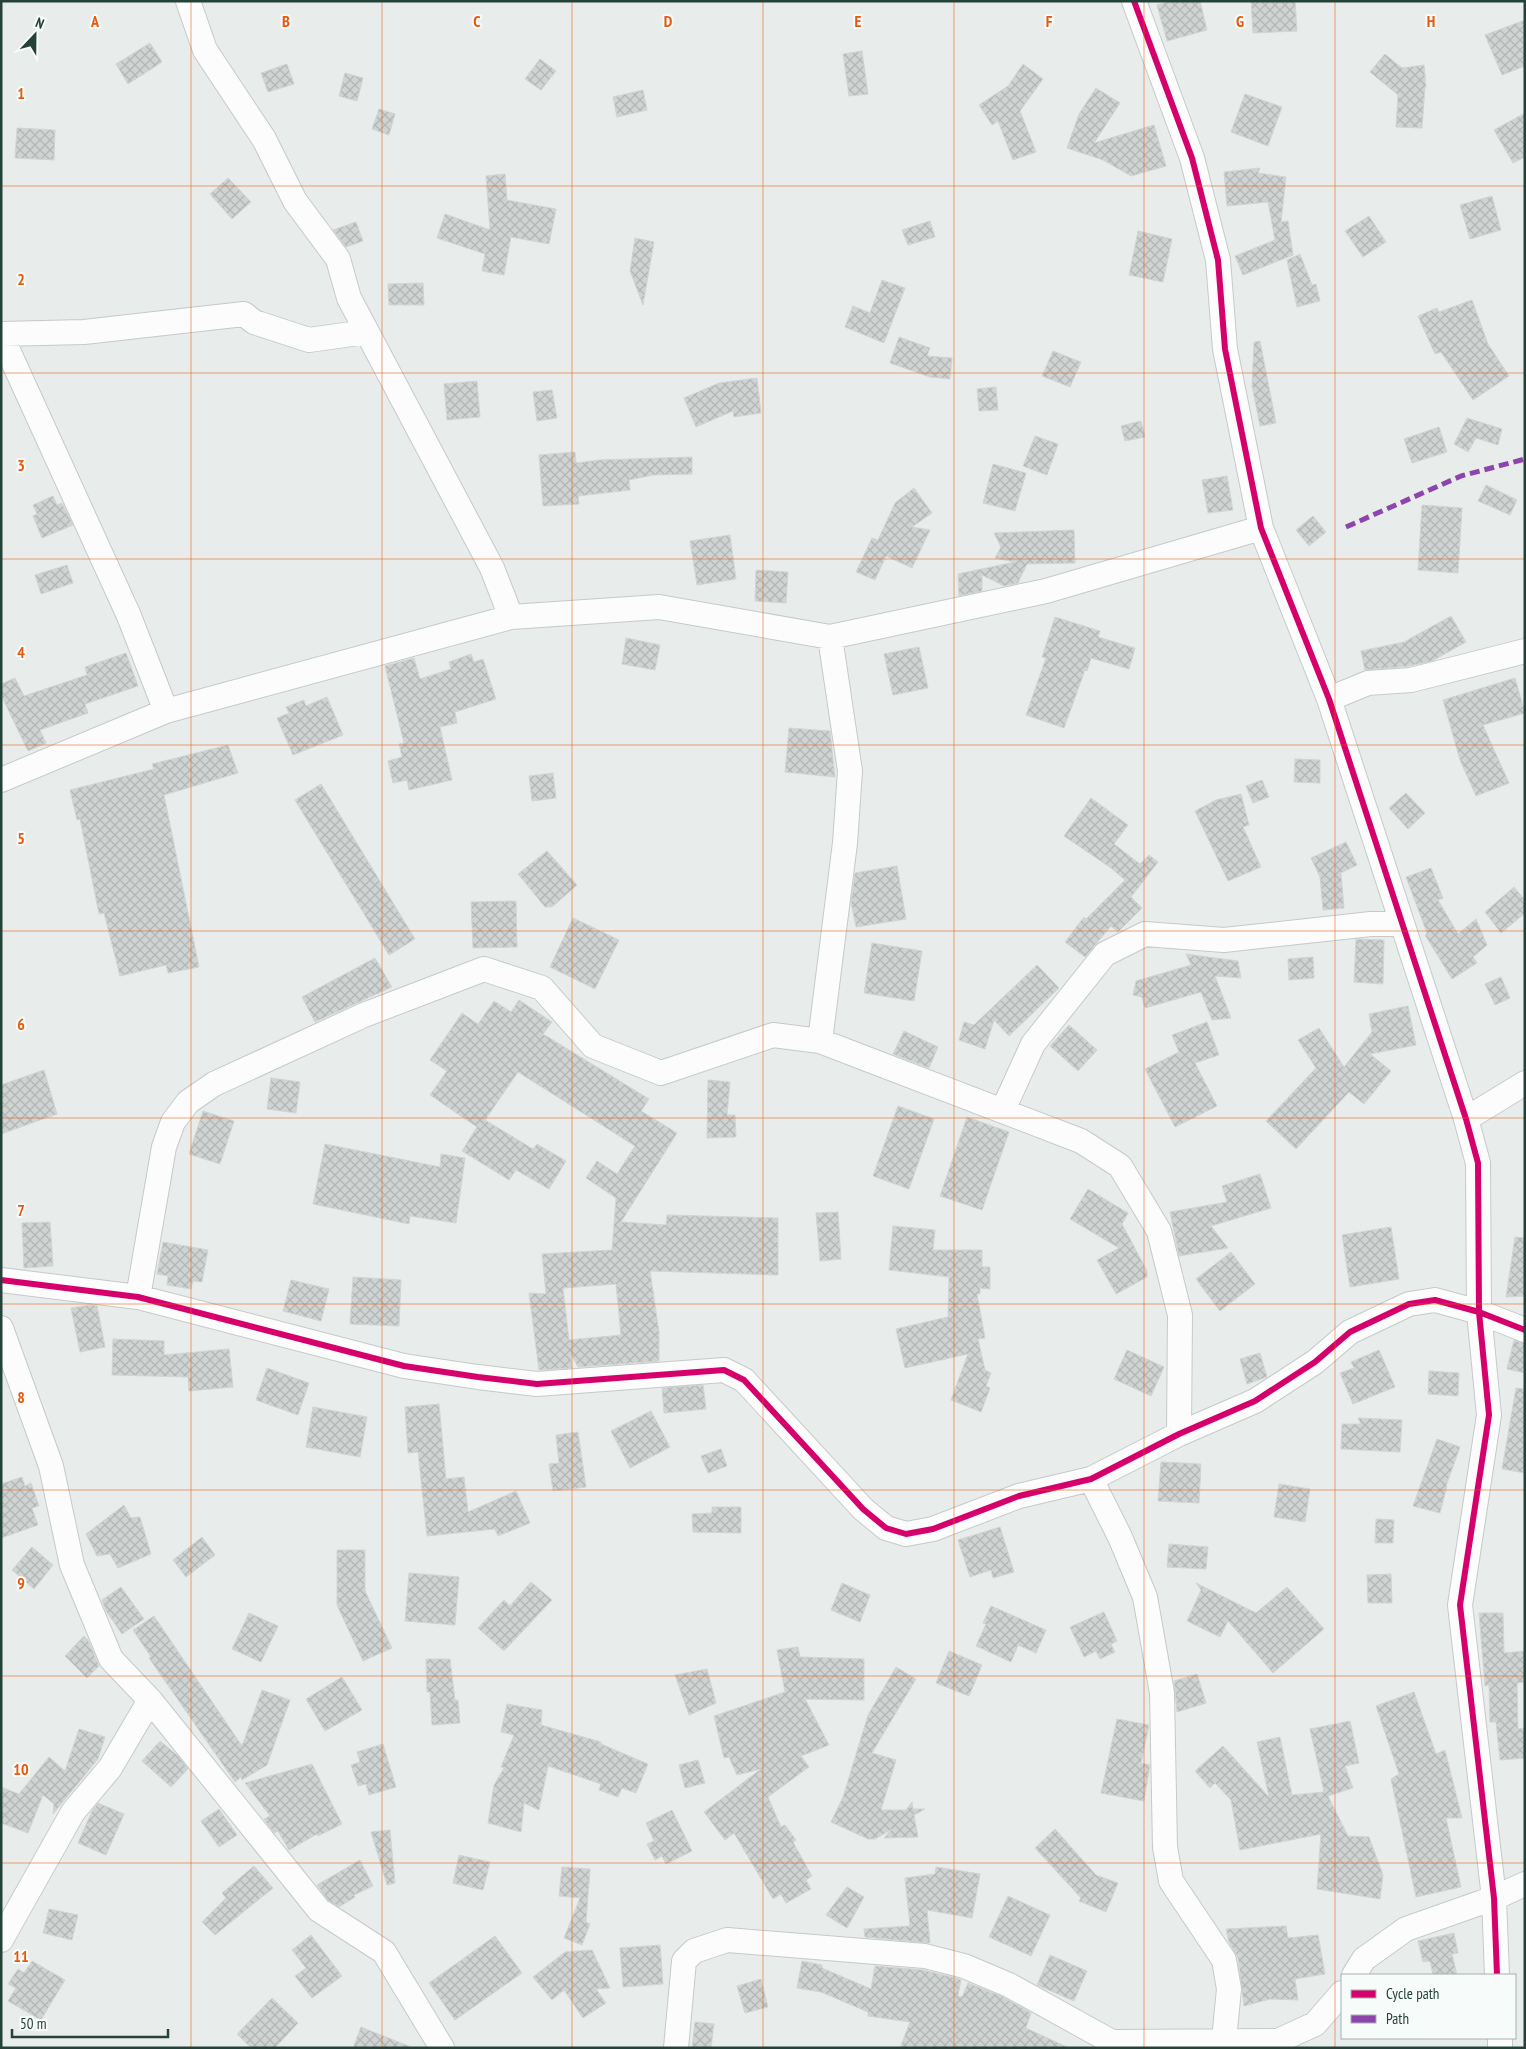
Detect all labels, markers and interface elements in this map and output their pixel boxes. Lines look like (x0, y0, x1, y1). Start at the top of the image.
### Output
north arrow (10, 10, 60, 60)
text: A (90, 11, 100, 31)
text: B (282, 11, 290, 31)
text: C (473, 11, 481, 31)
text: D (664, 11, 673, 31)
text: E (855, 11, 862, 31)
text: F (1046, 11, 1053, 31)
text: G (1236, 11, 1244, 31)
text: H (1427, 11, 1435, 31)
text: N (33, 13, 47, 33)
text: 1 (17, 83, 25, 103)
text: 2 (17, 269, 25, 289)
text: 3 (17, 455, 25, 475)
text: 4 (17, 642, 25, 662)
text: 5 (17, 828, 25, 848)
text: 6 (17, 1014, 25, 1034)
text: 7 (17, 1200, 25, 1220)
text: 8 (17, 1387, 25, 1407)
text: 9 (17, 1573, 25, 1593)
text: 10 (13, 1759, 29, 1779)
text: 11 (13, 1946, 29, 1966)
legend (1341, 1974, 1516, 2039)
text: Cycle path (1386, 1984, 1439, 2003)
scale bar (12, 2006, 169, 2038)
text: Path (1386, 2009, 1409, 2028)
text: 50 m (20, 2014, 46, 2033)

